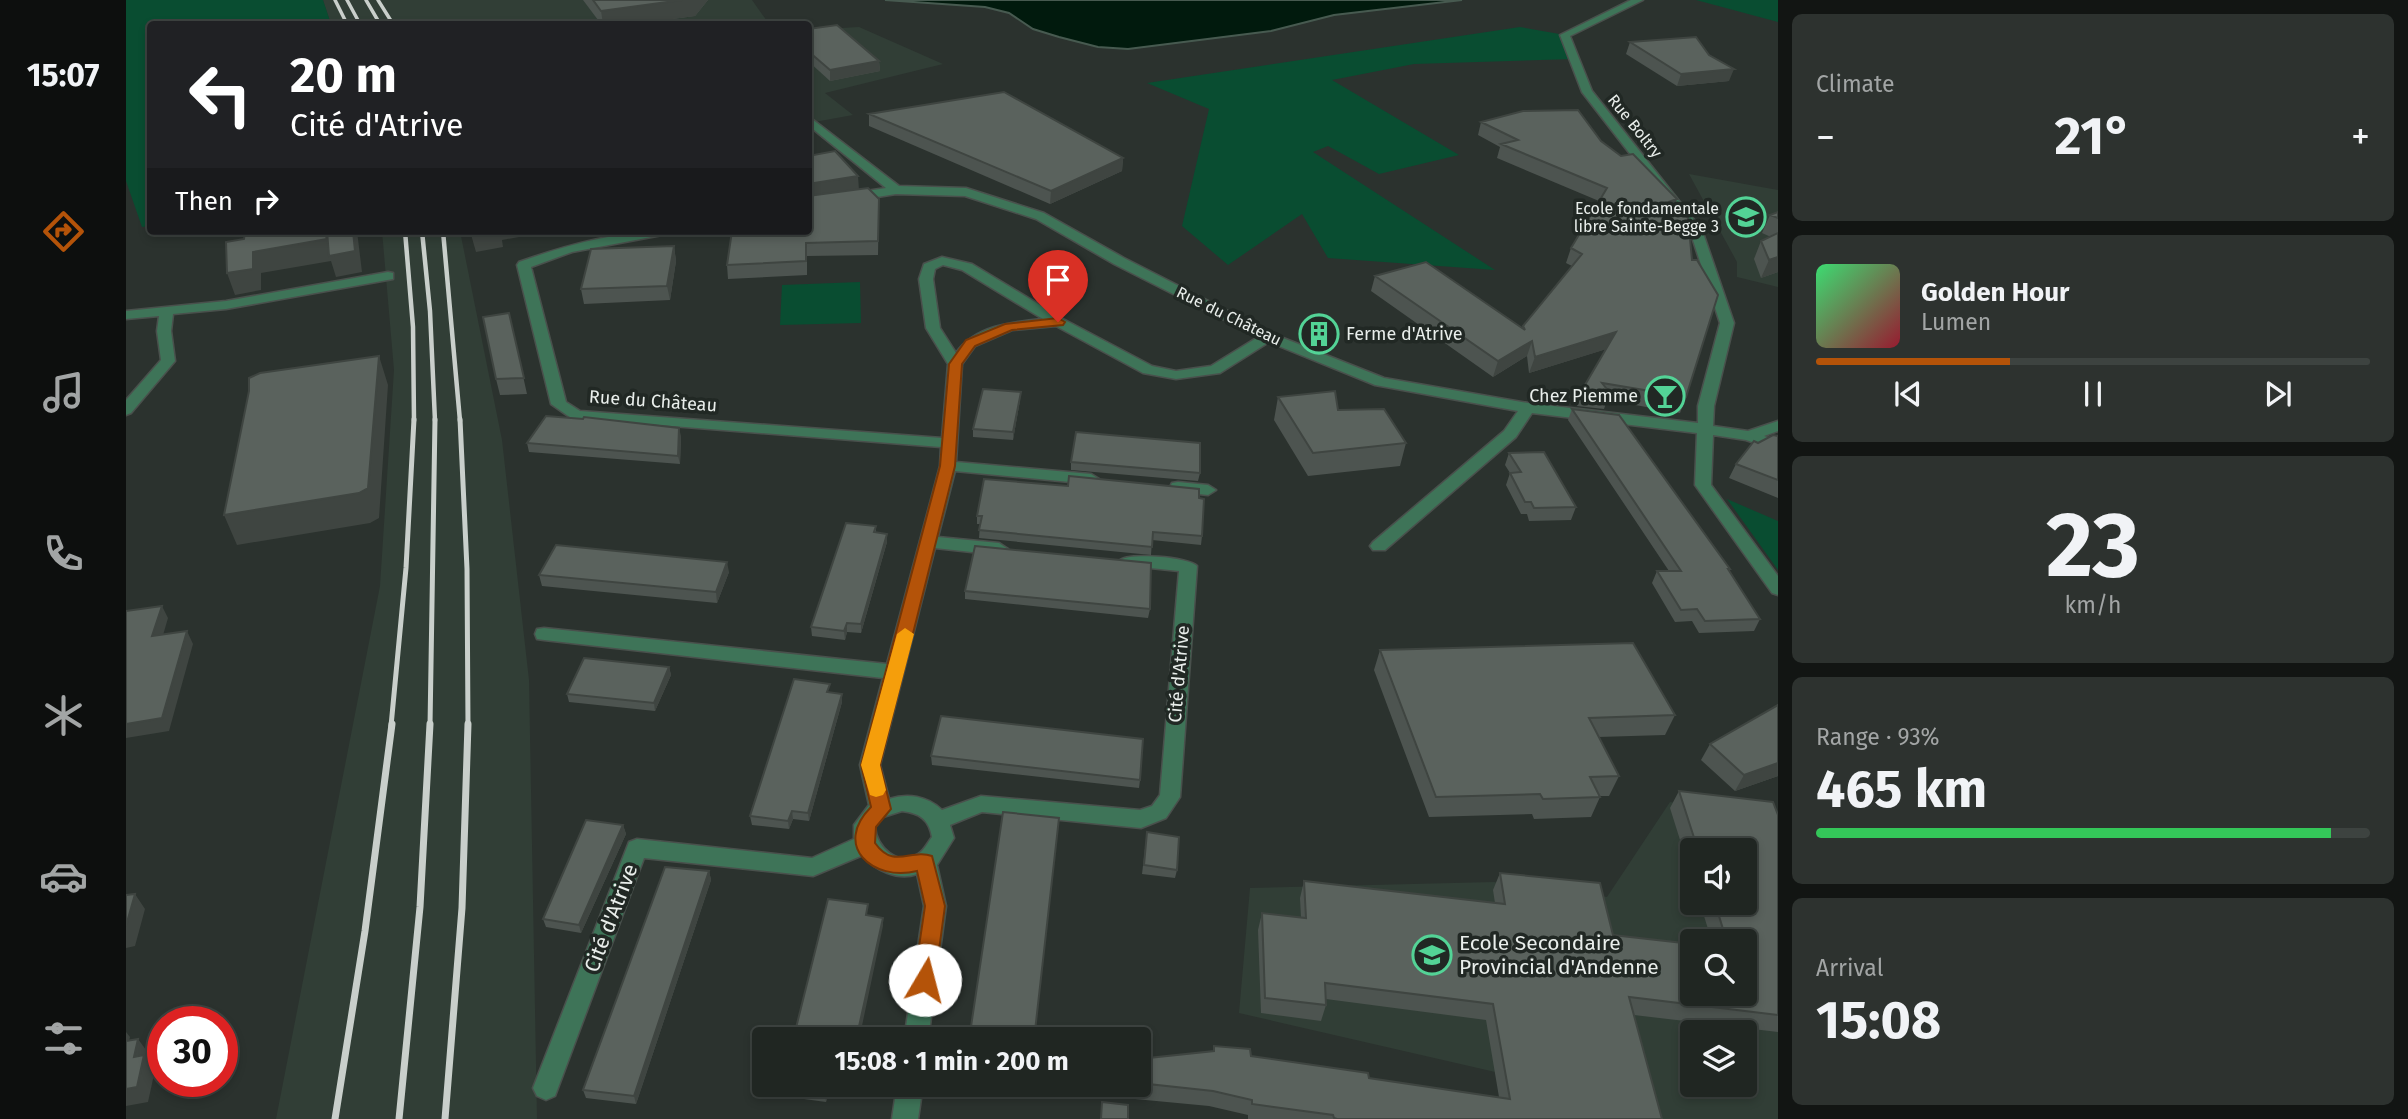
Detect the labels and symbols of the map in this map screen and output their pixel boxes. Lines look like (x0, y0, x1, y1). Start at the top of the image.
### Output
street label: Rue Boltry (1604, 91, 1666, 161)
school or university icon: Ecole fondamentale libre Sainte-Begge 3 (1725, 196, 1767, 238)
place label: Ecole fondamentale libre Sainte-Begge 3 (1574, 199, 1719, 236)
pin (1028, 250, 1088, 322)
street label: Rue du Château (1174, 282, 1284, 350)
building icon: Ferme d'Atrive (1298, 313, 1340, 355)
place label: Ferme d'Atrive (1346, 323, 1463, 345)
bar icon: Chez Piemme (1644, 375, 1686, 417)
place label: Chez Piemme (1529, 385, 1638, 407)
street label: Rue du Château (588, 386, 718, 416)
street label: Cité d'Atrive (1164, 624, 1194, 724)
street label: Cité d'Atrive (578, 860, 644, 976)
place label: Ecole Secondaire Provincial d'Andenne (1459, 930, 1659, 980)
school or university icon: Ecole Secondaire Provincial d'Andenne (1411, 934, 1453, 976)
position arrow (888, 943, 962, 1017)
speed limit sign: 30 (147, 1006, 238, 1097)

